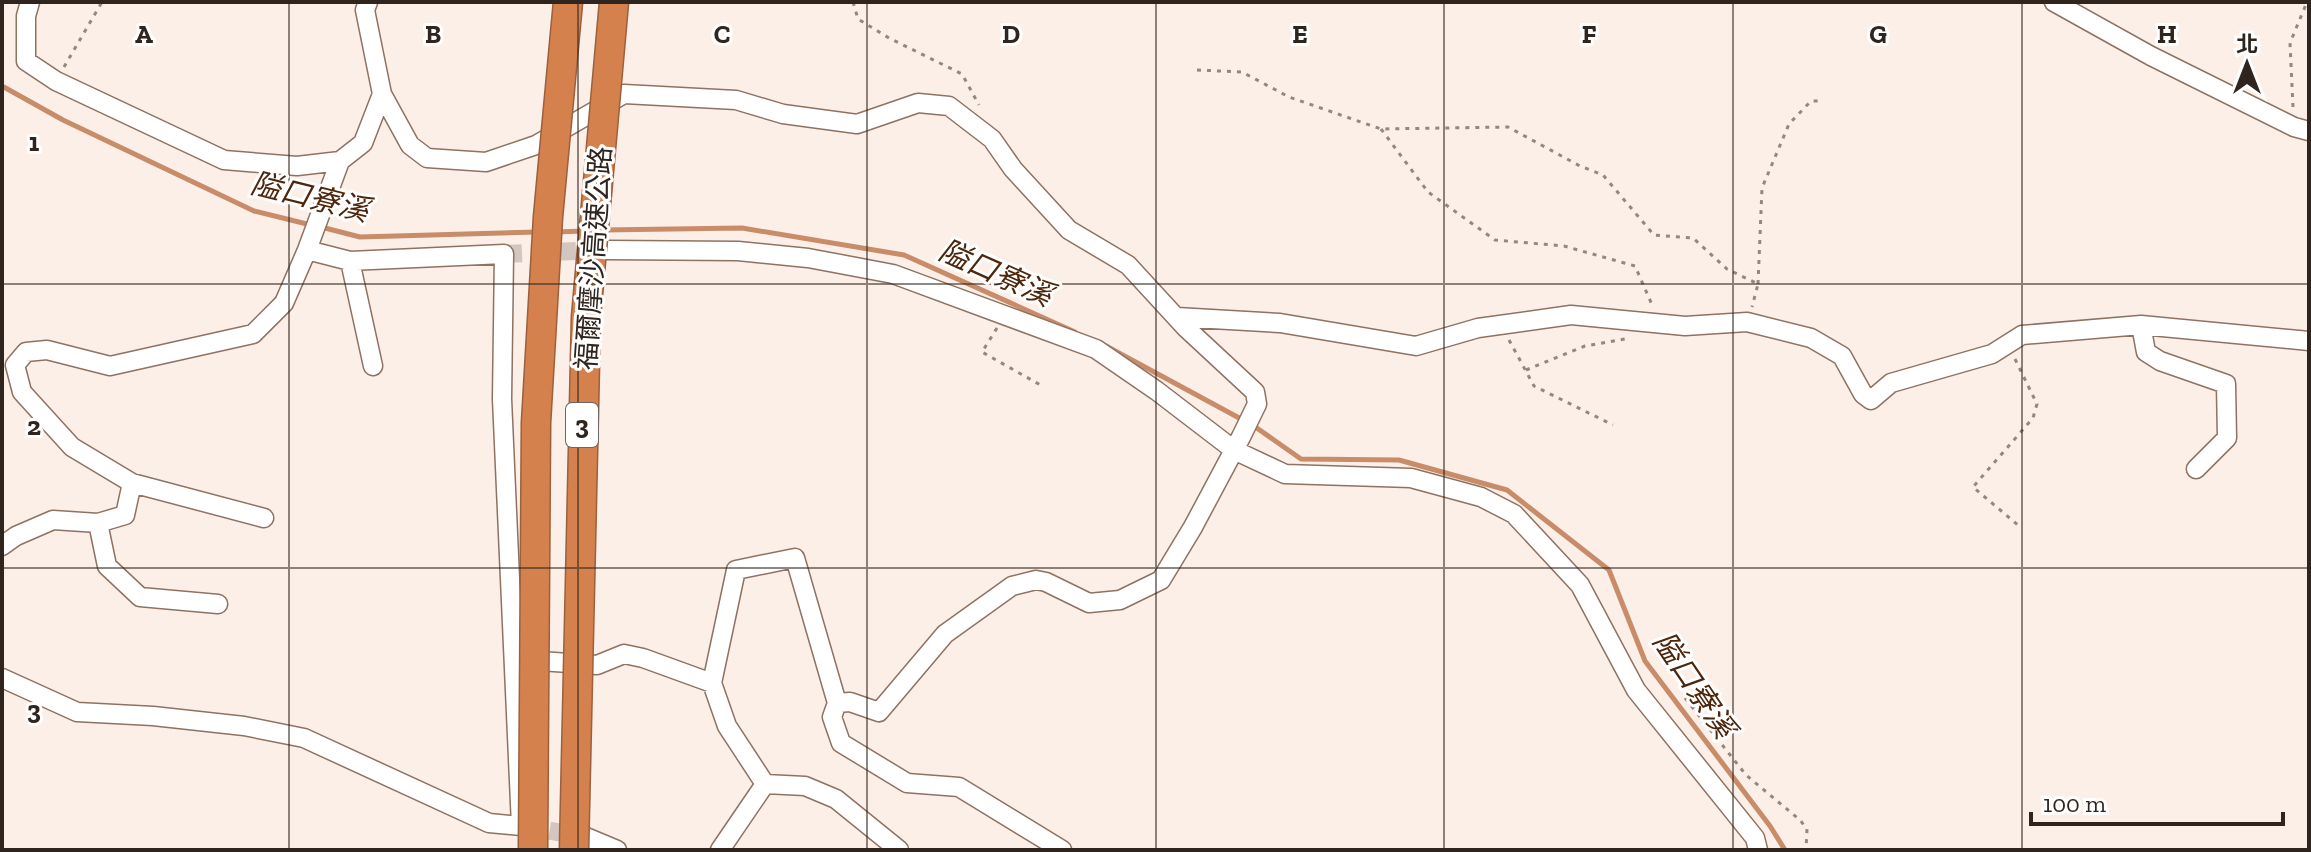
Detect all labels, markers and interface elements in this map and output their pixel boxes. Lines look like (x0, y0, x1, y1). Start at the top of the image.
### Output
text: A (135, 18, 153, 50)
text: B (425, 18, 441, 50)
text: C (714, 18, 730, 50)
text: D (1002, 18, 1020, 50)
text: E (1292, 18, 1308, 50)
text: F (1582, 18, 1597, 50)
text: G (1869, 18, 1887, 50)
text: H (2157, 18, 2177, 50)
north arrow (2207, 24, 2287, 104)
text: 北 (2236, 31, 2258, 58)
text: 1 (29, 126, 40, 158)
street label: 福爾摩沙高速公路 (569, 145, 618, 371)
water label: 隘口寮溪 (247, 165, 376, 230)
water label: 隘口寮溪 (934, 232, 1062, 315)
road number: 3 (566, 403, 598, 447)
text: 2 (27, 410, 41, 442)
water label: 隘口寮溪 (1646, 625, 1745, 748)
text: 3 (27, 694, 41, 726)
scale bar (2031, 776, 2283, 826)
text: 100 m (2043, 789, 2106, 818)

